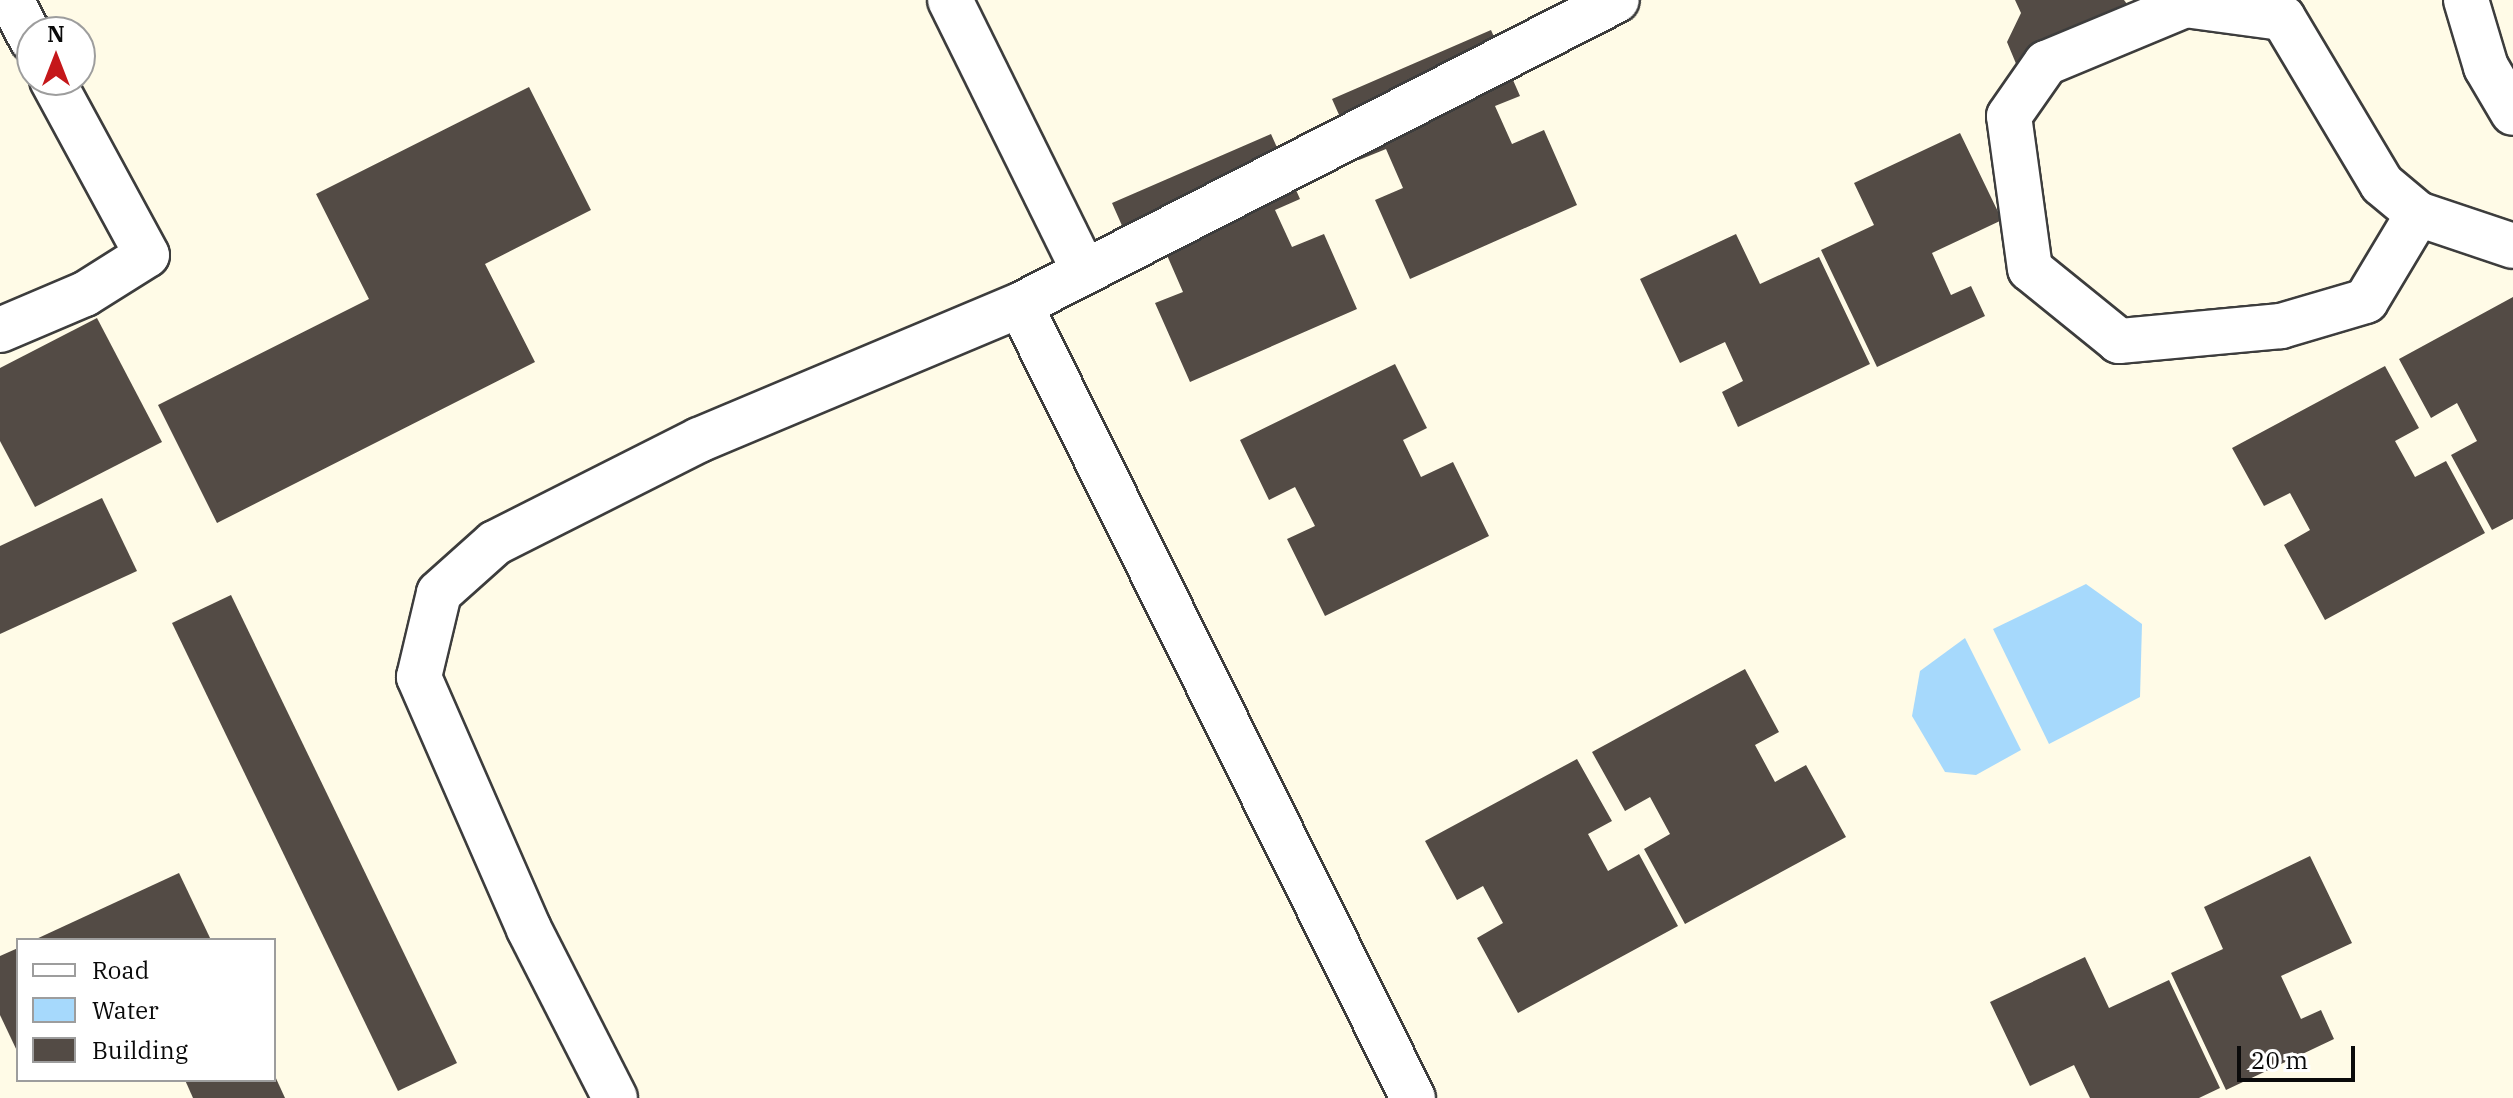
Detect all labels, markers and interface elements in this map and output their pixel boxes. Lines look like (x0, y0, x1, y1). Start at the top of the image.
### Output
north arrow (16, 16, 96, 96)
text: N (47, 19, 65, 48)
legend (16, 938, 276, 1082)
text: Road (92, 954, 149, 986)
text: Water (92, 994, 159, 1026)
scale bar (2241, 1030, 2359, 1080)
text: Building (92, 1034, 188, 1066)
text: 20 m (2251, 1044, 2308, 1076)

